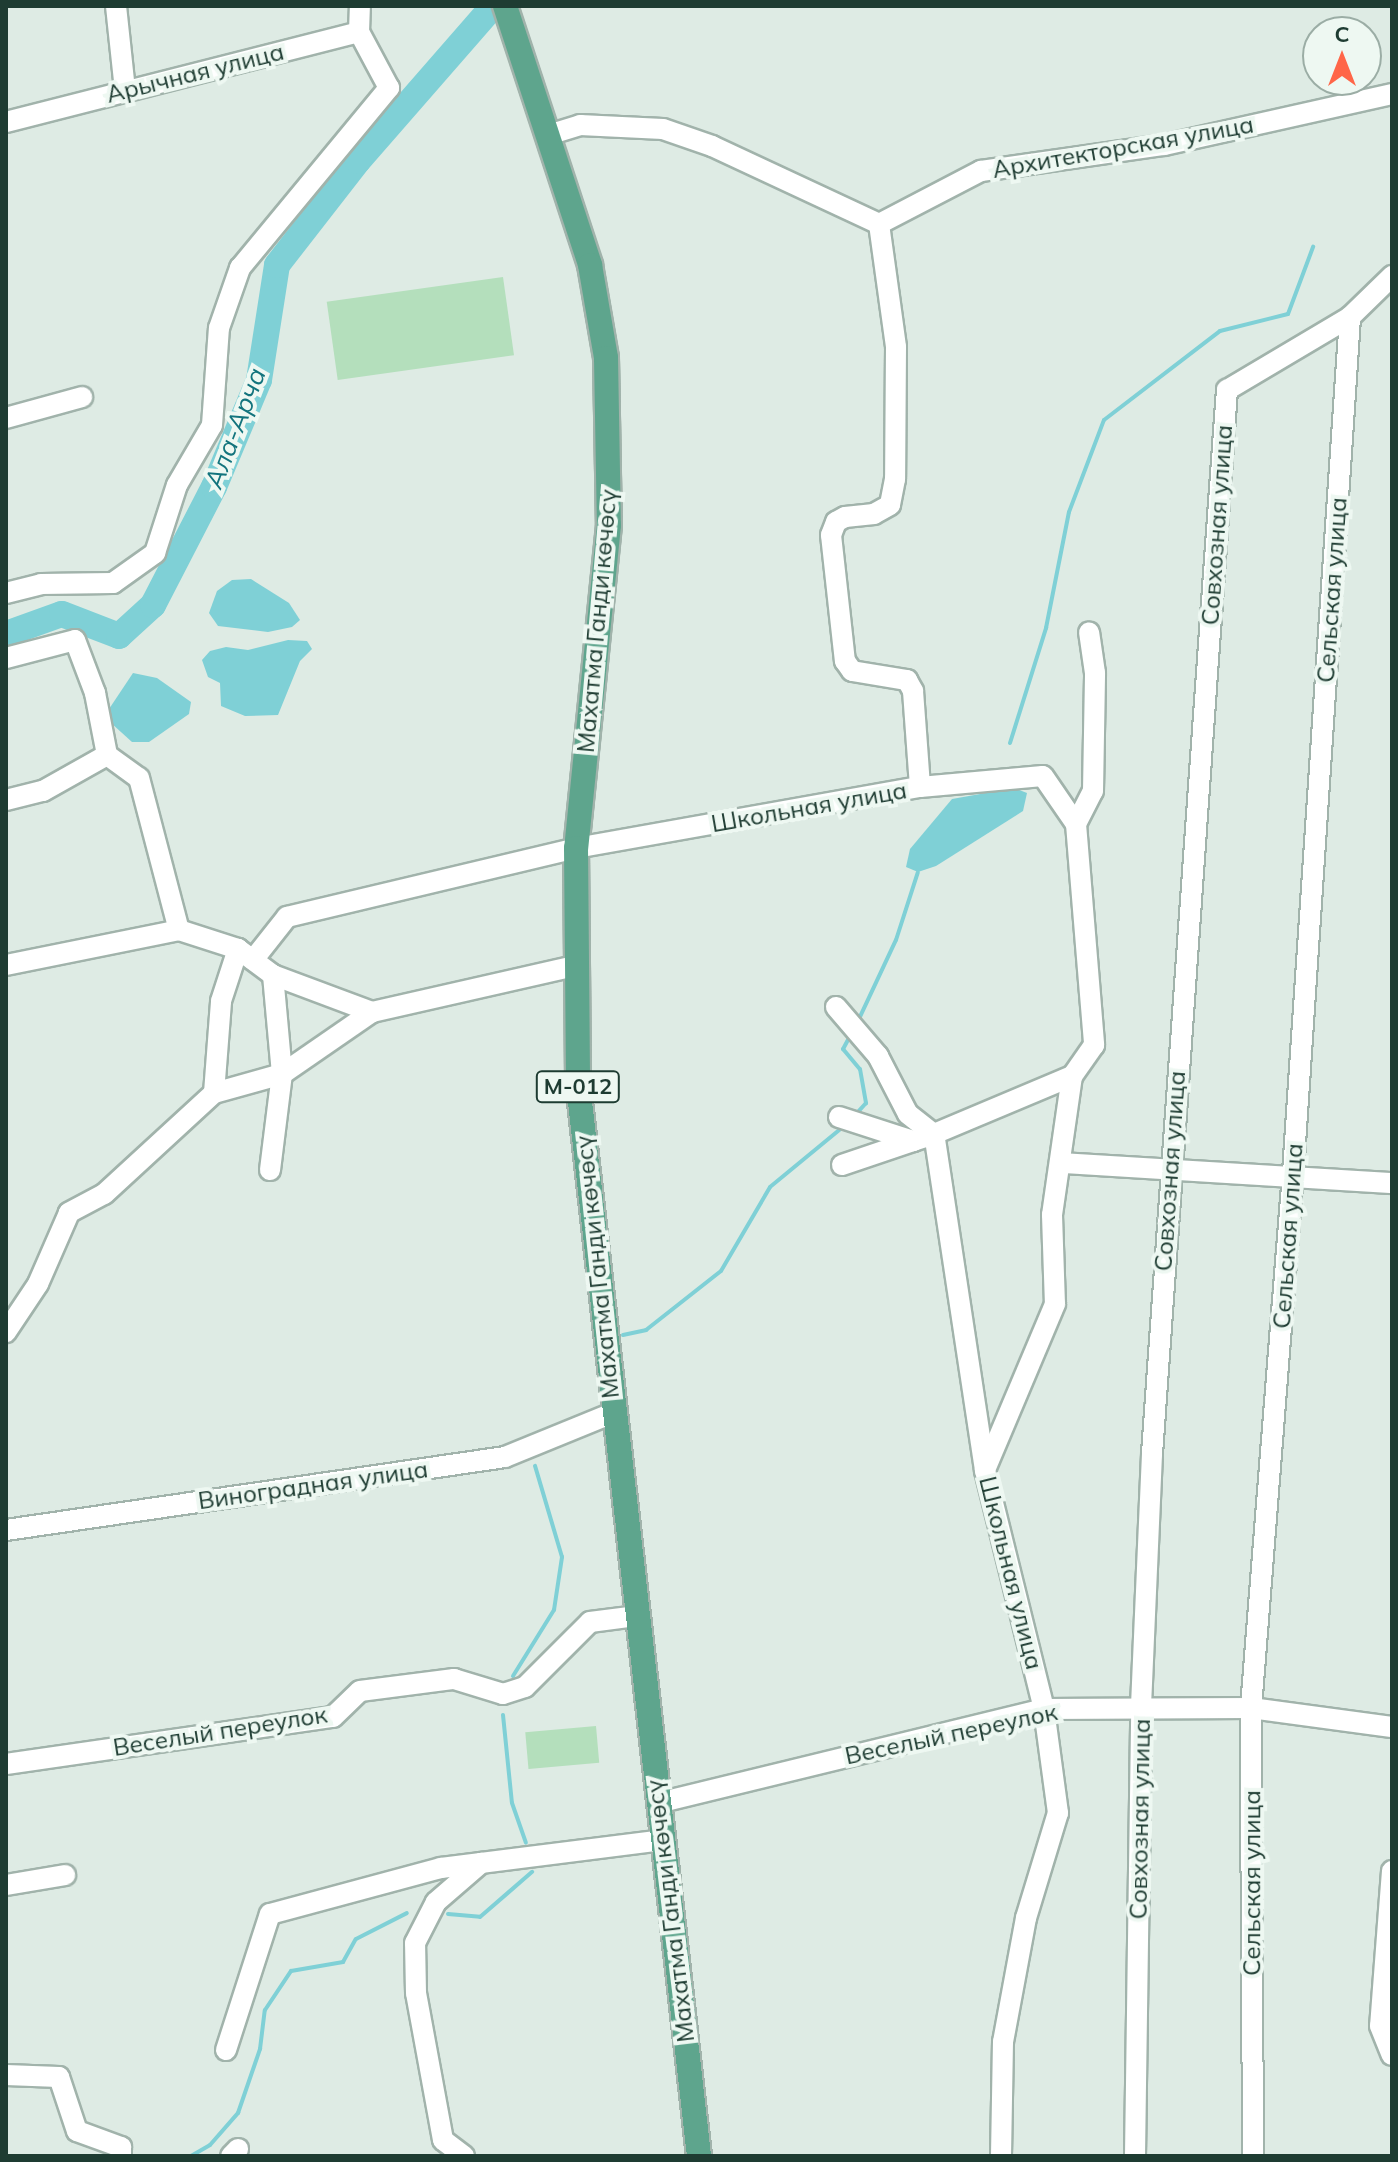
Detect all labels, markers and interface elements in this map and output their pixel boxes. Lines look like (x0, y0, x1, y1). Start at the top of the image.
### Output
north arrow (1302, 16, 1382, 96)
text: С (1334, 20, 1350, 48)
street label: Арычная улица (103, 37, 287, 109)
street label: Архитекторская улица (990, 110, 1256, 184)
water label: Ала-Арча (198, 363, 272, 493)
street label: Совхозная улица (1196, 424, 1238, 626)
street label: Махатма Ганди көчөсү (571, 488, 623, 754)
street label: Сельская улица (1311, 496, 1353, 684)
street label: Школьная улица (709, 776, 909, 838)
road number: М-012 (534, 1069, 622, 1105)
street label: Совхозная улица (1149, 1070, 1191, 1272)
street label: Махатма Ганди көчөсү (569, 1134, 625, 1400)
street label: Сельская улица (1267, 1142, 1309, 1330)
street label: Виноградная улица (196, 1455, 430, 1515)
street label: Школьная улица (973, 1473, 1049, 1673)
street label: Веселый переулок (842, 1697, 1060, 1771)
street label: Веселый переулок (111, 1700, 329, 1762)
street label: Совхозная улица (1124, 1718, 1156, 1920)
street label: Махатма Ганди көчөсү (640, 1778, 700, 2044)
street label: Сельская улица (1238, 1790, 1266, 1976)

